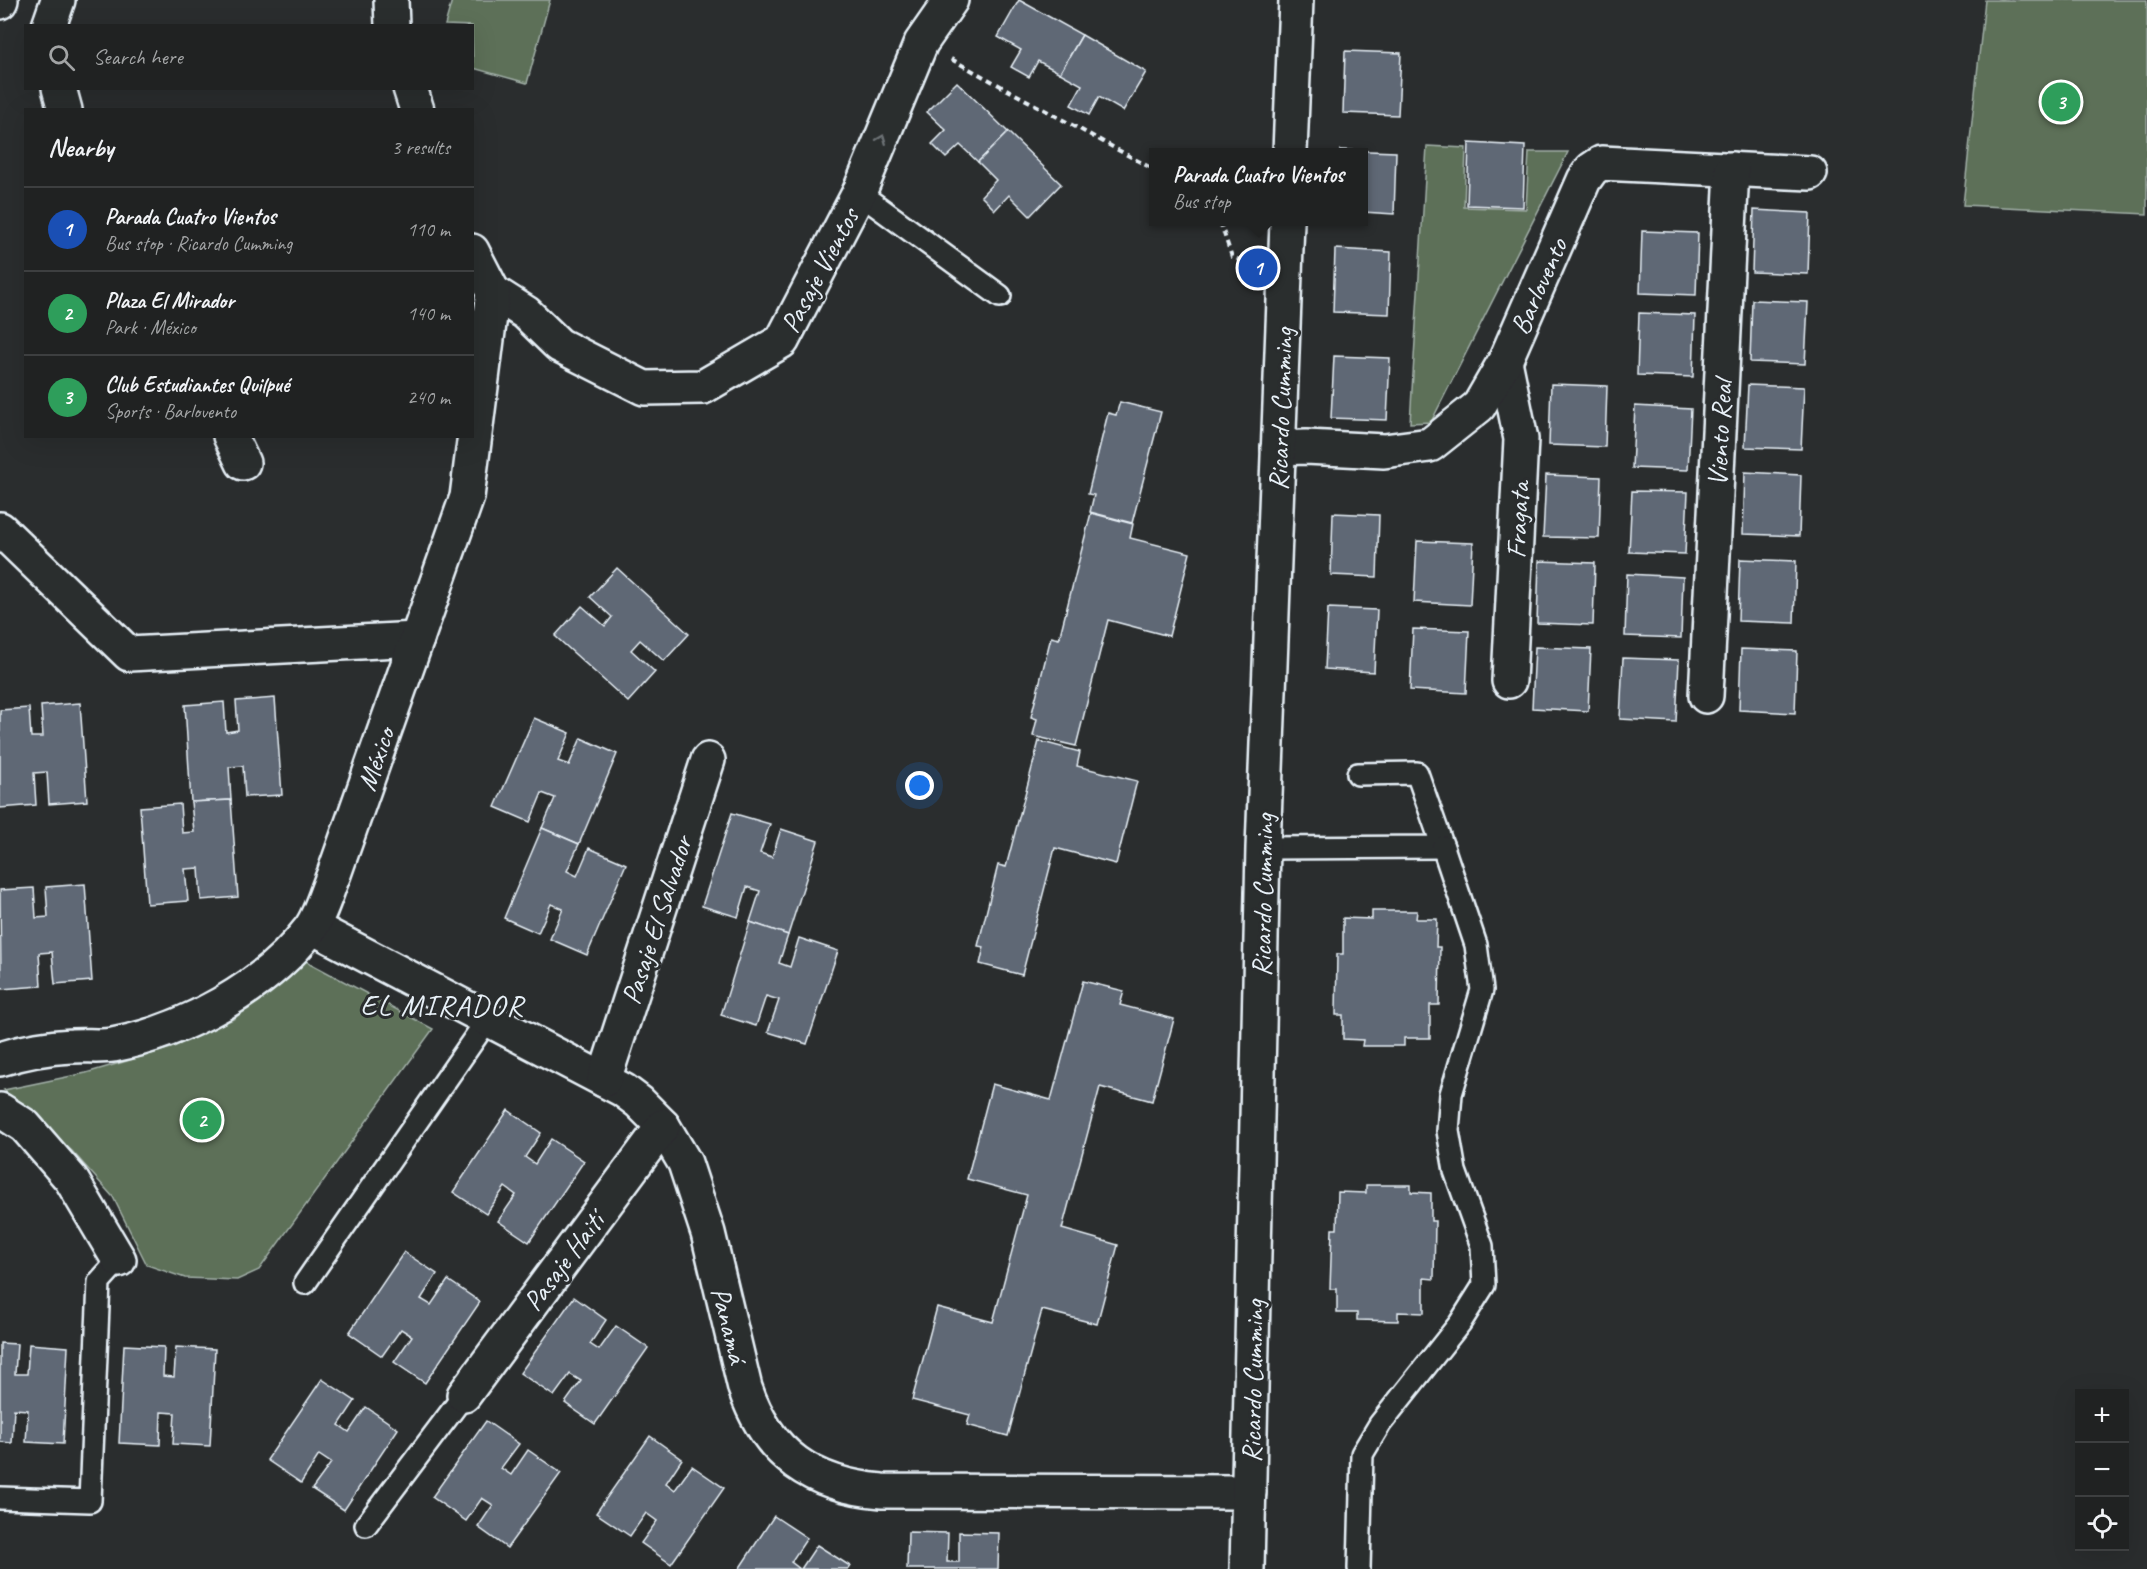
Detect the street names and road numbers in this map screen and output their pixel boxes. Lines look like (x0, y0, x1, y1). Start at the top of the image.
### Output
street label: Pasaje Vientos (772, 200, 868, 338)
street label: Barlovento (1502, 231, 1576, 340)
street label: Ricardo Cumming (1260, 326, 1301, 491)
street label: Viento Real (1699, 374, 1740, 487)
street label: Fragata (1498, 478, 1537, 559)
street label: México (348, 720, 403, 795)
street label: Ricardo Cumming (1244, 812, 1281, 977)
street label: Pasaje El Salvador (613, 829, 701, 1009)
street label: Pasaje Haití (515, 1201, 615, 1317)
street label: Panamá (703, 1283, 757, 1370)
street label: Ricardo Cumming (1234, 1298, 1271, 1463)

